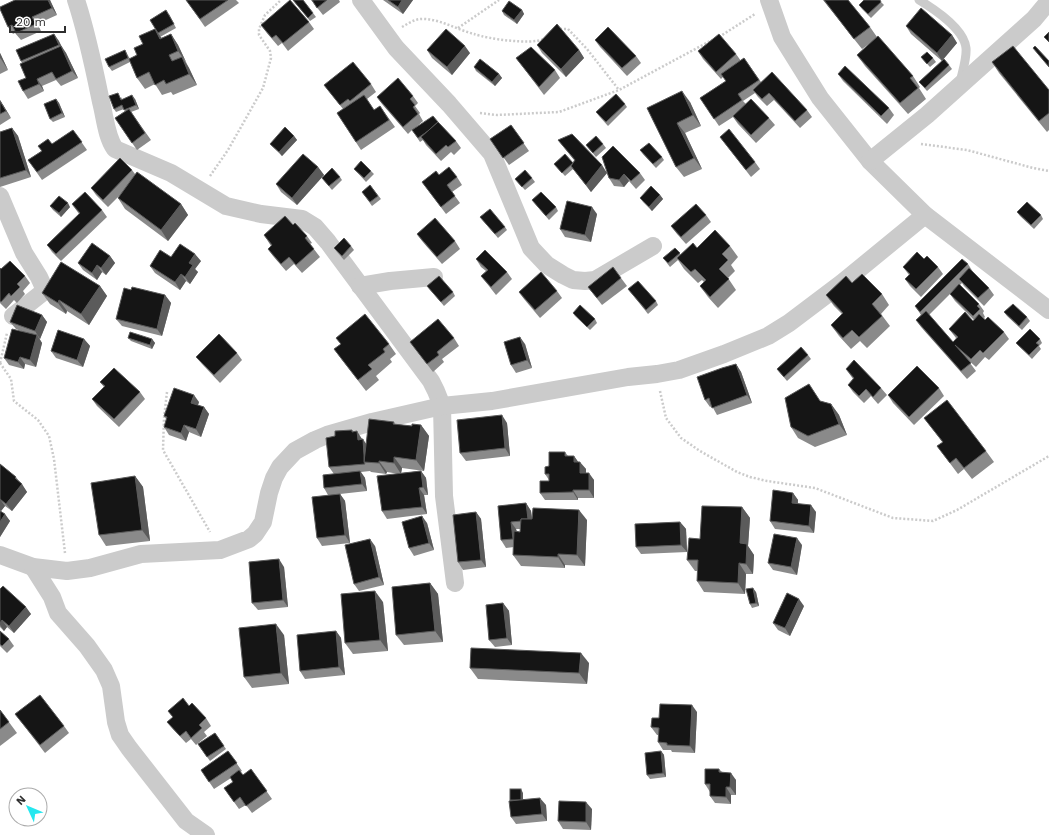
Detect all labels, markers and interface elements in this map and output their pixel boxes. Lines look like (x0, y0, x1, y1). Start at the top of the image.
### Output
scale bar (10, 8, 65, 34)
text: 20 m (16, 15, 46, 29)
north arrow (8, 787, 48, 827)
text: N (14, 793, 29, 808)

